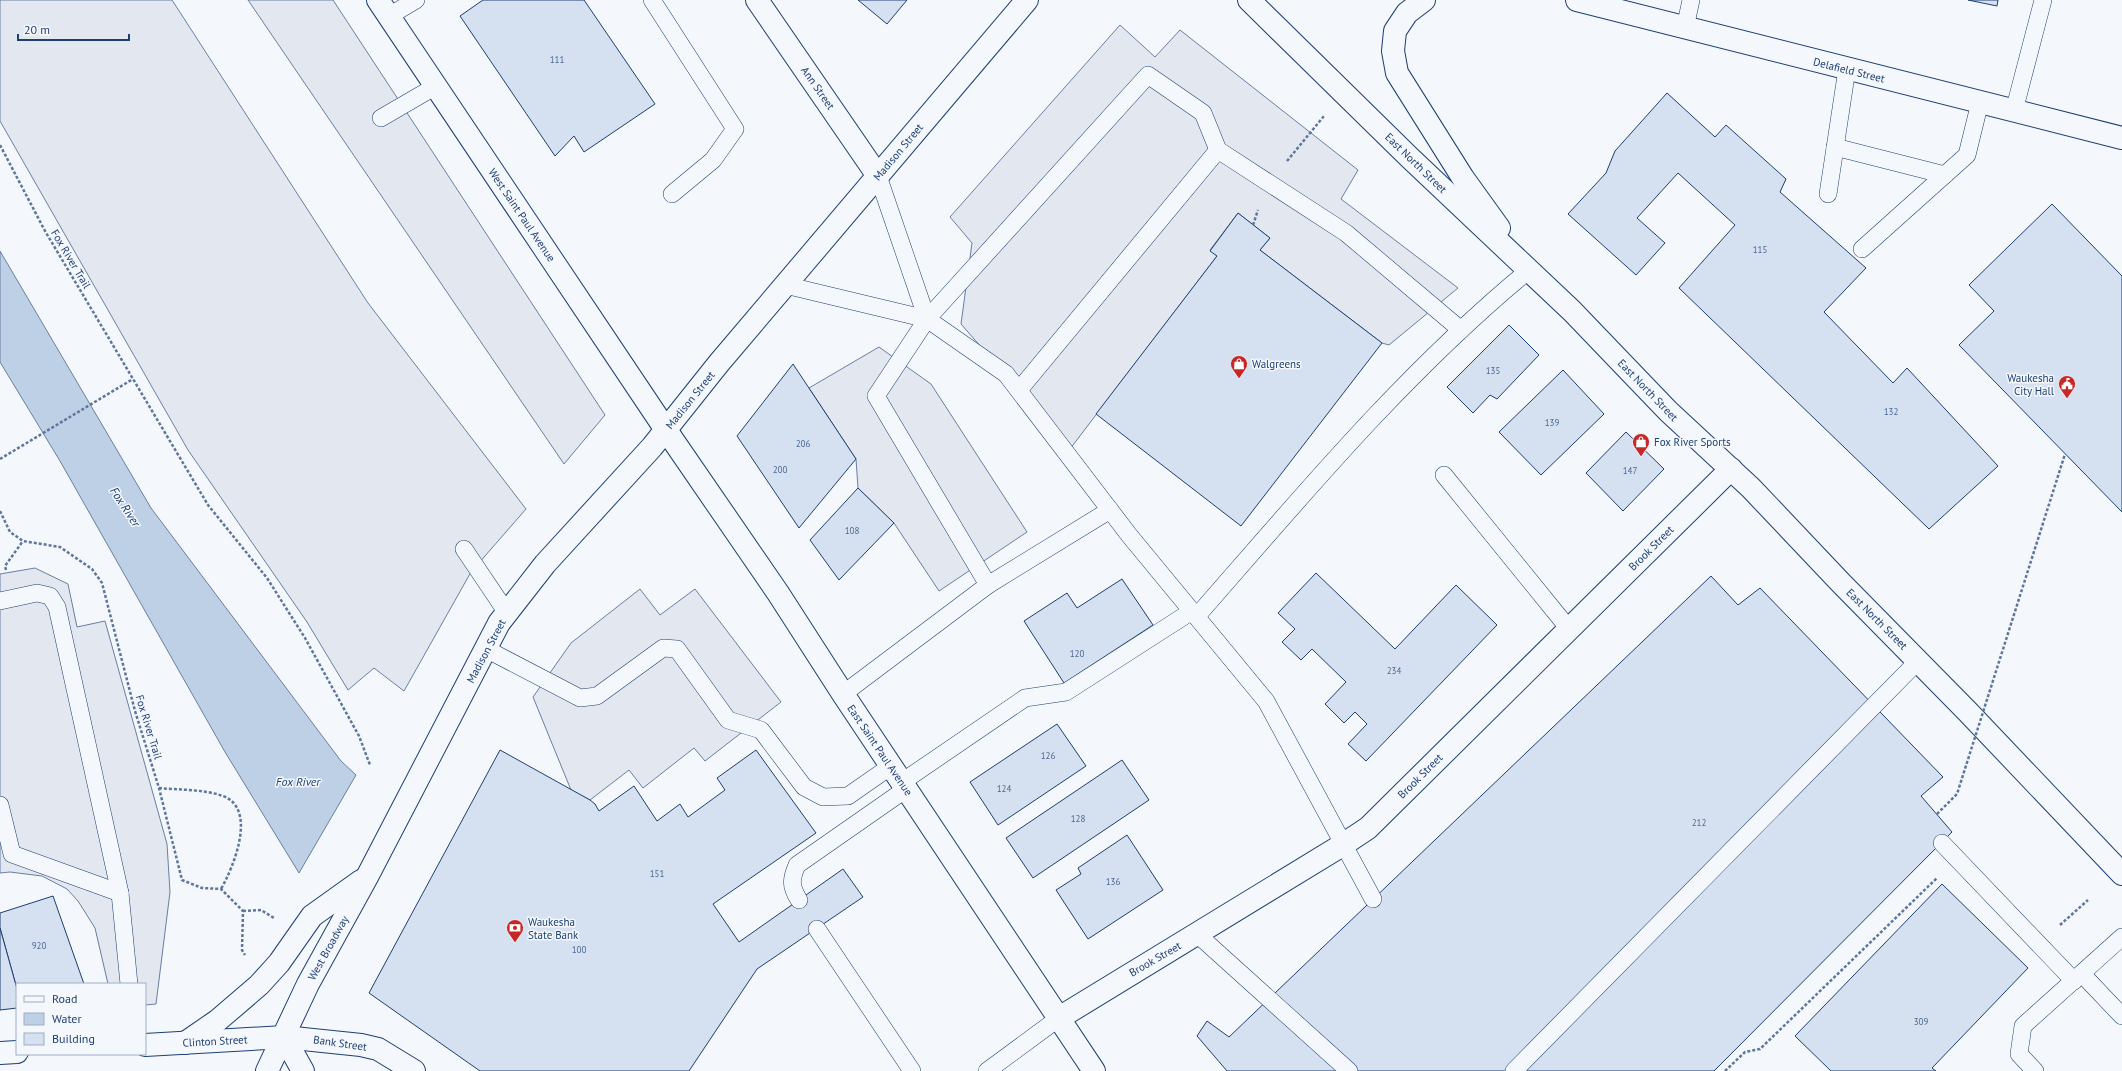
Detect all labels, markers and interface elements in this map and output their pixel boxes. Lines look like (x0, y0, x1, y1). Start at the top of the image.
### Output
scale bar (18, 16, 129, 42)
text: 20 m (24, 22, 50, 37)
house number: 111 (550, 54, 564, 65)
street label: Delafield Street (1812, 54, 1886, 86)
street label: Ann Street (798, 64, 838, 113)
street label: Madison Street (870, 120, 926, 184)
street label: East North Street (1382, 130, 1450, 196)
street label: West Saint Paul Avenue (486, 166, 559, 265)
street label: Fox River Trail (48, 227, 95, 292)
house number: 115 (1753, 244, 1767, 255)
shop icon: Walgreens (1229, 354, 1249, 379)
street label: East North Street (1615, 356, 1681, 424)
place label: Walgreens (1252, 357, 1301, 371)
house number: 135 (1486, 365, 1500, 376)
street label: Madison Street (662, 368, 718, 432)
place label: Waukesha City Hall (2007, 371, 2055, 398)
public building icon: Waukesha City Hall (2057, 374, 2077, 399)
house number: 132 (1884, 406, 1898, 417)
house number: 139 (1545, 417, 1559, 428)
shop icon: Fox River Sports (1631, 432, 1651, 457)
place label: Fox River Sports (1654, 435, 1731, 449)
house number: 206 (796, 438, 810, 449)
house number: 200 (773, 464, 787, 475)
house number: 147 (1623, 465, 1637, 476)
water label: Fox River (107, 484, 144, 530)
street label: Brook Street (1626, 522, 1677, 573)
house number: 108 (845, 525, 859, 536)
street label: East North Street (1843, 585, 1911, 653)
street label: Madison Street (463, 616, 509, 685)
house number: 120 (1070, 648, 1084, 659)
house number: 234 (1387, 665, 1401, 676)
street label: Fox River Trail (133, 693, 166, 762)
street label: East Saint Paul Avenue (844, 702, 916, 799)
house number: 126 (1041, 750, 1055, 761)
street label: Brook Street (1395, 750, 1446, 801)
water label: Fox River (276, 774, 321, 789)
house number: 124 (997, 783, 1011, 794)
house number: 128 (1071, 813, 1085, 824)
house number: 212 (1692, 817, 1706, 828)
house number: 151 (650, 868, 664, 879)
house number: 136 (1106, 876, 1120, 887)
street label: West Broadway (305, 913, 352, 983)
place label: Waukesha State Bank (528, 915, 579, 942)
bank icon: Waukesha State Bank (505, 918, 525, 943)
street label: Brook Street (1126, 938, 1184, 980)
house number: 920 (32, 940, 46, 951)
house number: 100 (572, 944, 586, 955)
legend (16, 983, 146, 1055)
text: Road (52, 991, 77, 1006)
text: Water (52, 1011, 82, 1026)
house number: 309 (1914, 1016, 1928, 1027)
text: Building (52, 1031, 95, 1046)
street label: Clinton Street (182, 1032, 248, 1050)
street label: Bank Street (312, 1032, 368, 1054)

